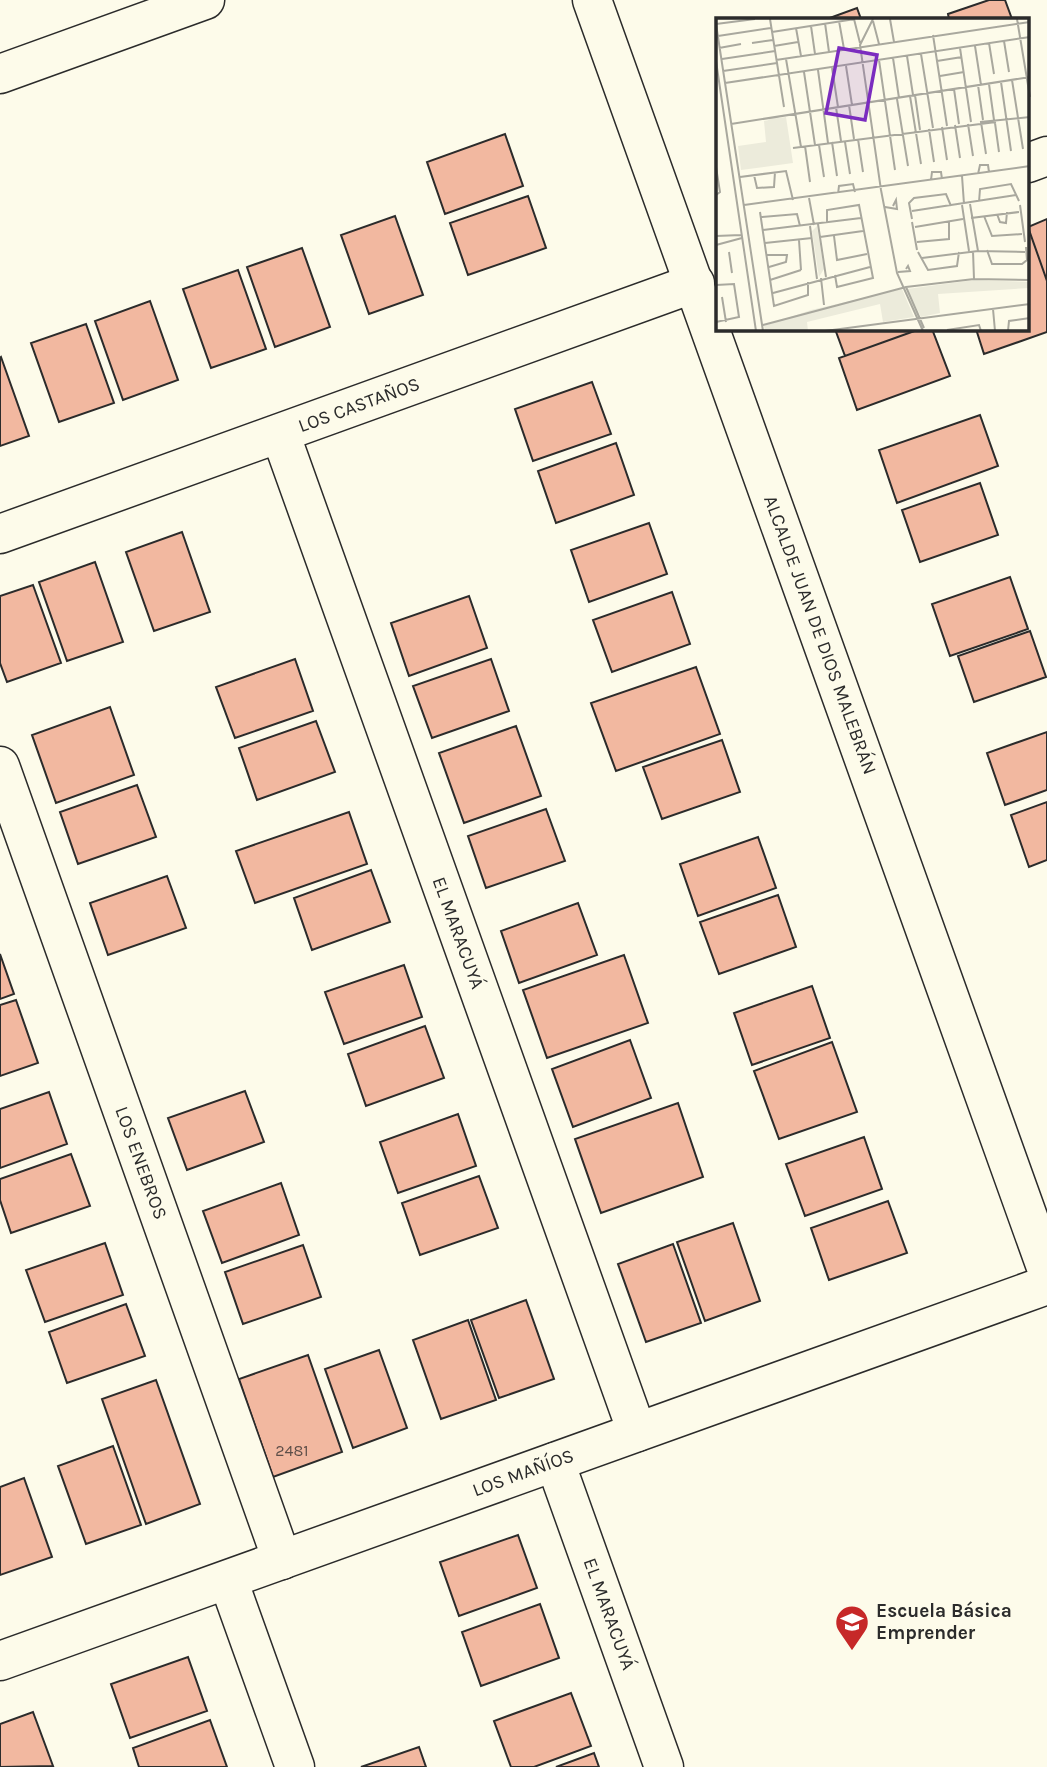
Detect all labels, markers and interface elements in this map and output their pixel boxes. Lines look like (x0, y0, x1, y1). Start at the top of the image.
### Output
inset map (716, 18, 1030, 331)
street label: LOS CASTAÑOS (295, 373, 423, 437)
street label: ALCALDE JUAN DE DIOS MALEBRÁN (759, 492, 882, 777)
street label: EL MARACUYÁ (428, 874, 489, 992)
street label: LOS ENEBROS (110, 1103, 172, 1223)
house number: 2481 (275, 1441, 309, 1460)
street label: LOS MAÑÍOS (469, 1444, 577, 1502)
street label: EL MARACUYÁ (579, 1555, 640, 1673)
place label: Escuela Básica Emprender (876, 1600, 1012, 1644)
school or university icon: Escuela Básica Emprender (833, 1603, 871, 1652)

